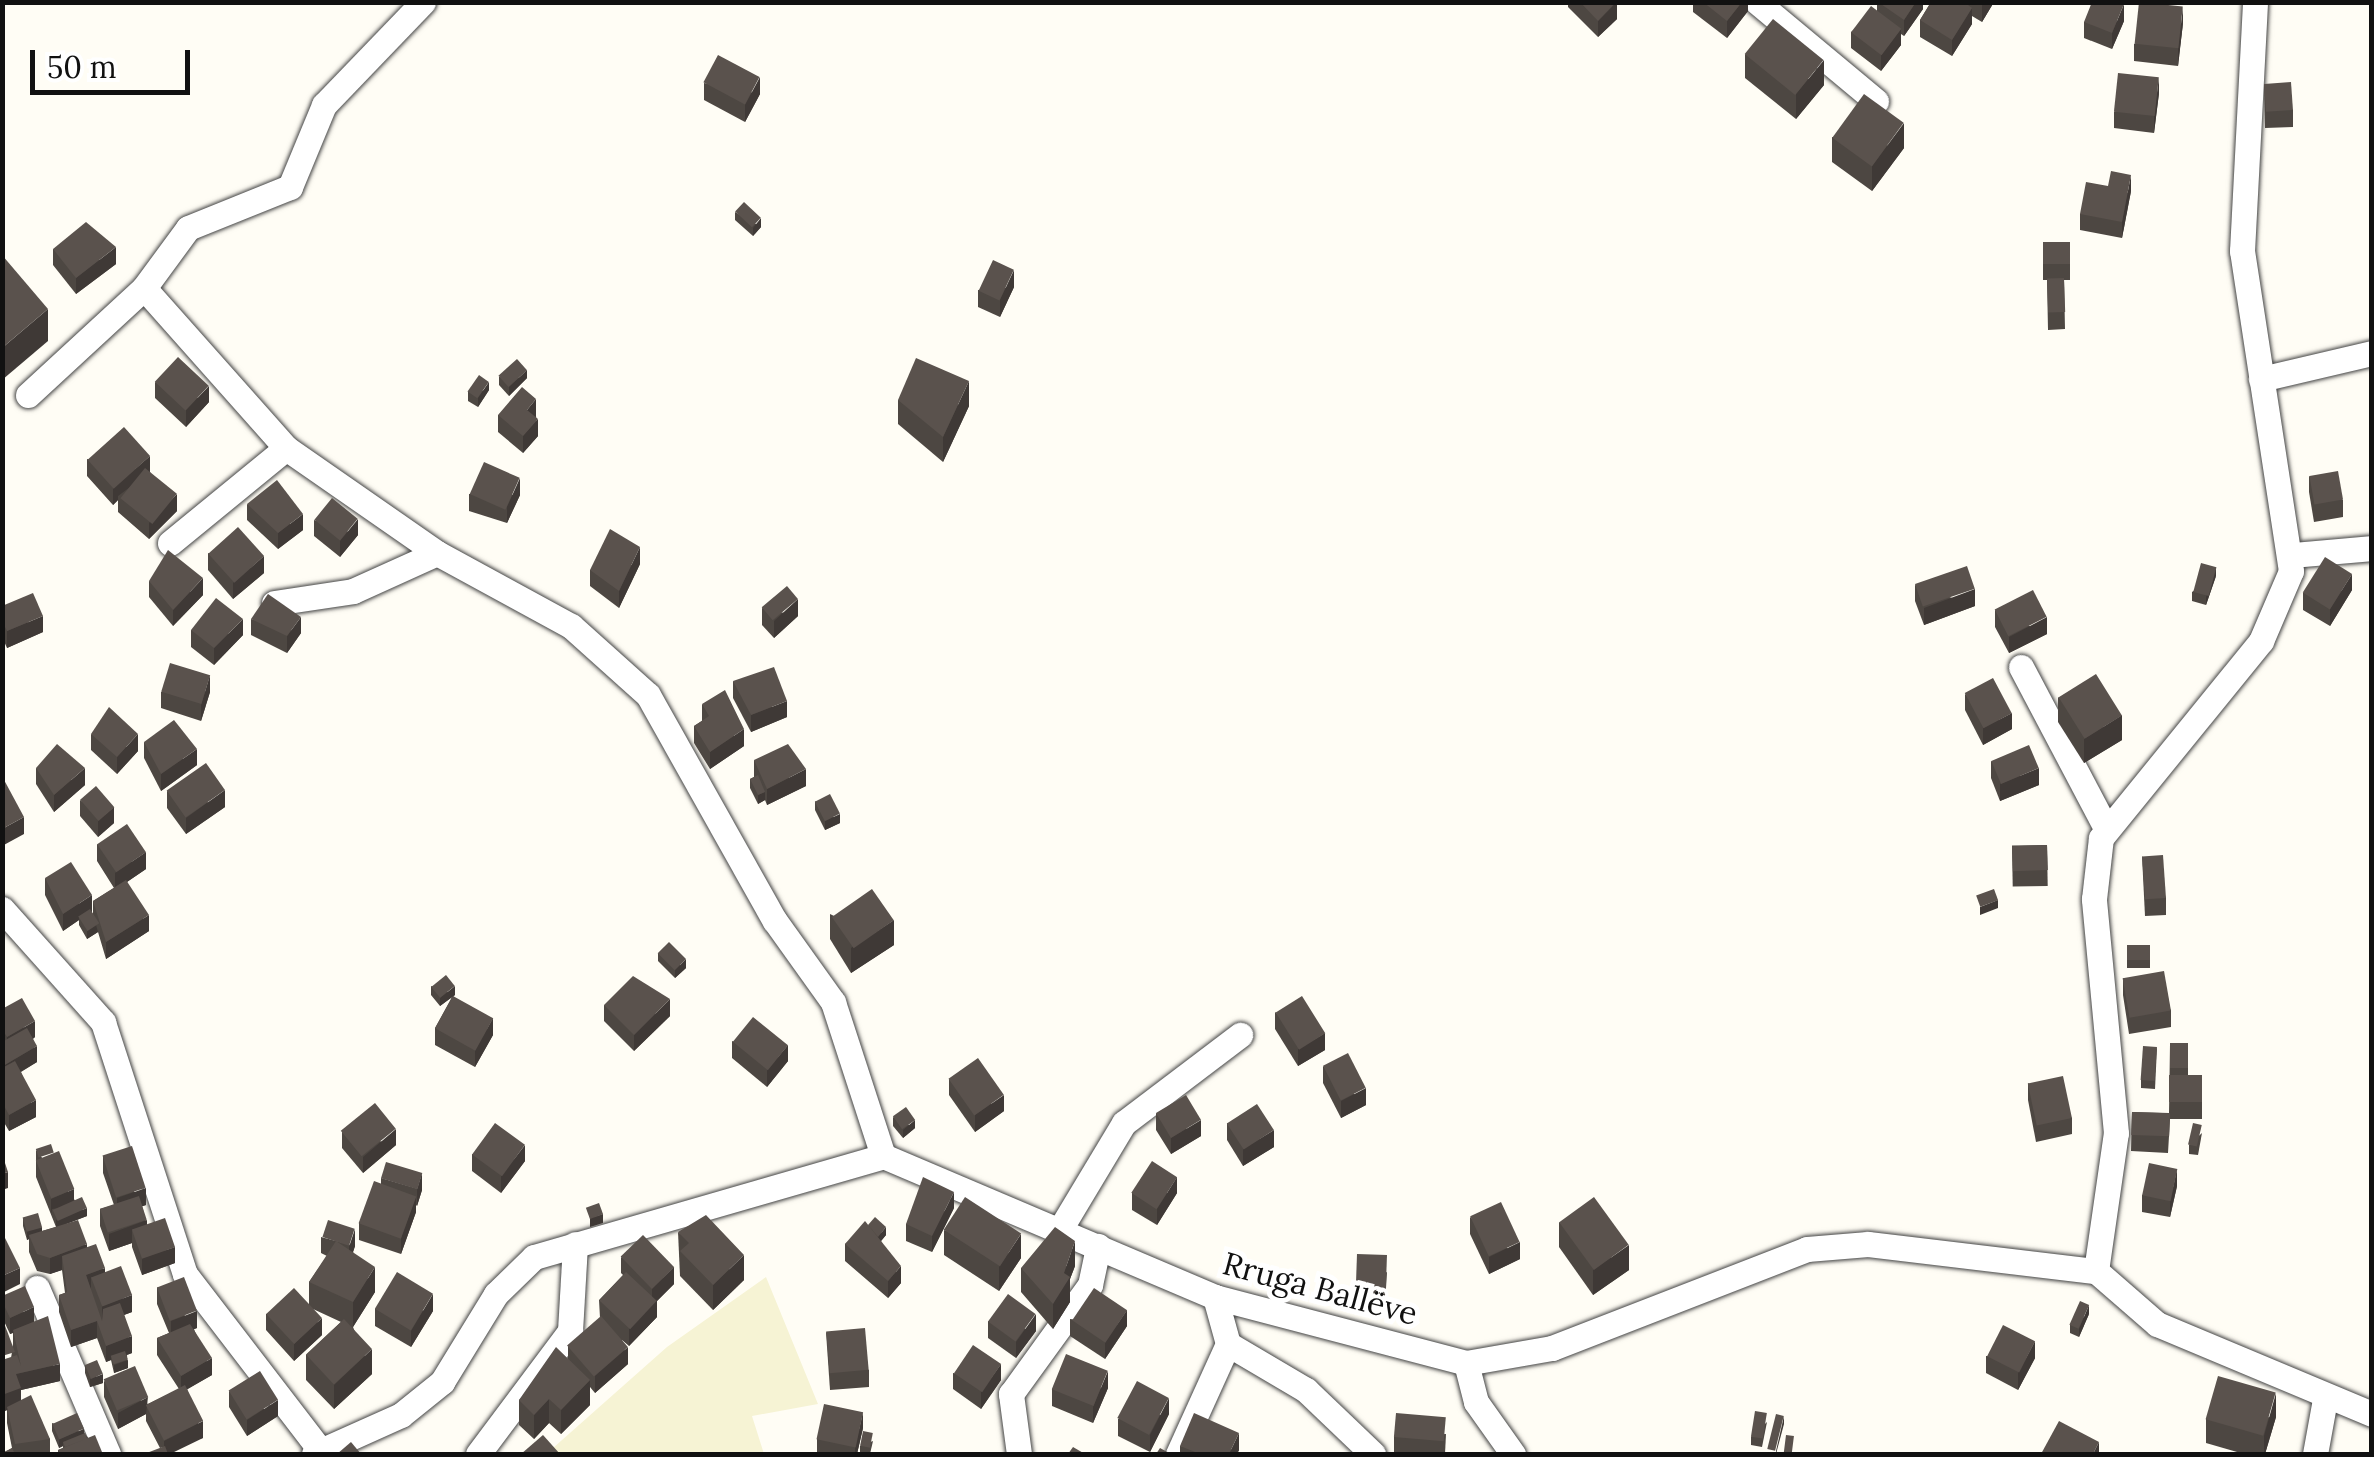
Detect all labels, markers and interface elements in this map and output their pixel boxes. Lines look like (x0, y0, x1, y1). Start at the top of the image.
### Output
scale bar (35, 30, 195, 92)
text: 50 m (47, 48, 117, 86)
street label: Rruga Ballëve (1218, 1245, 1422, 1333)

